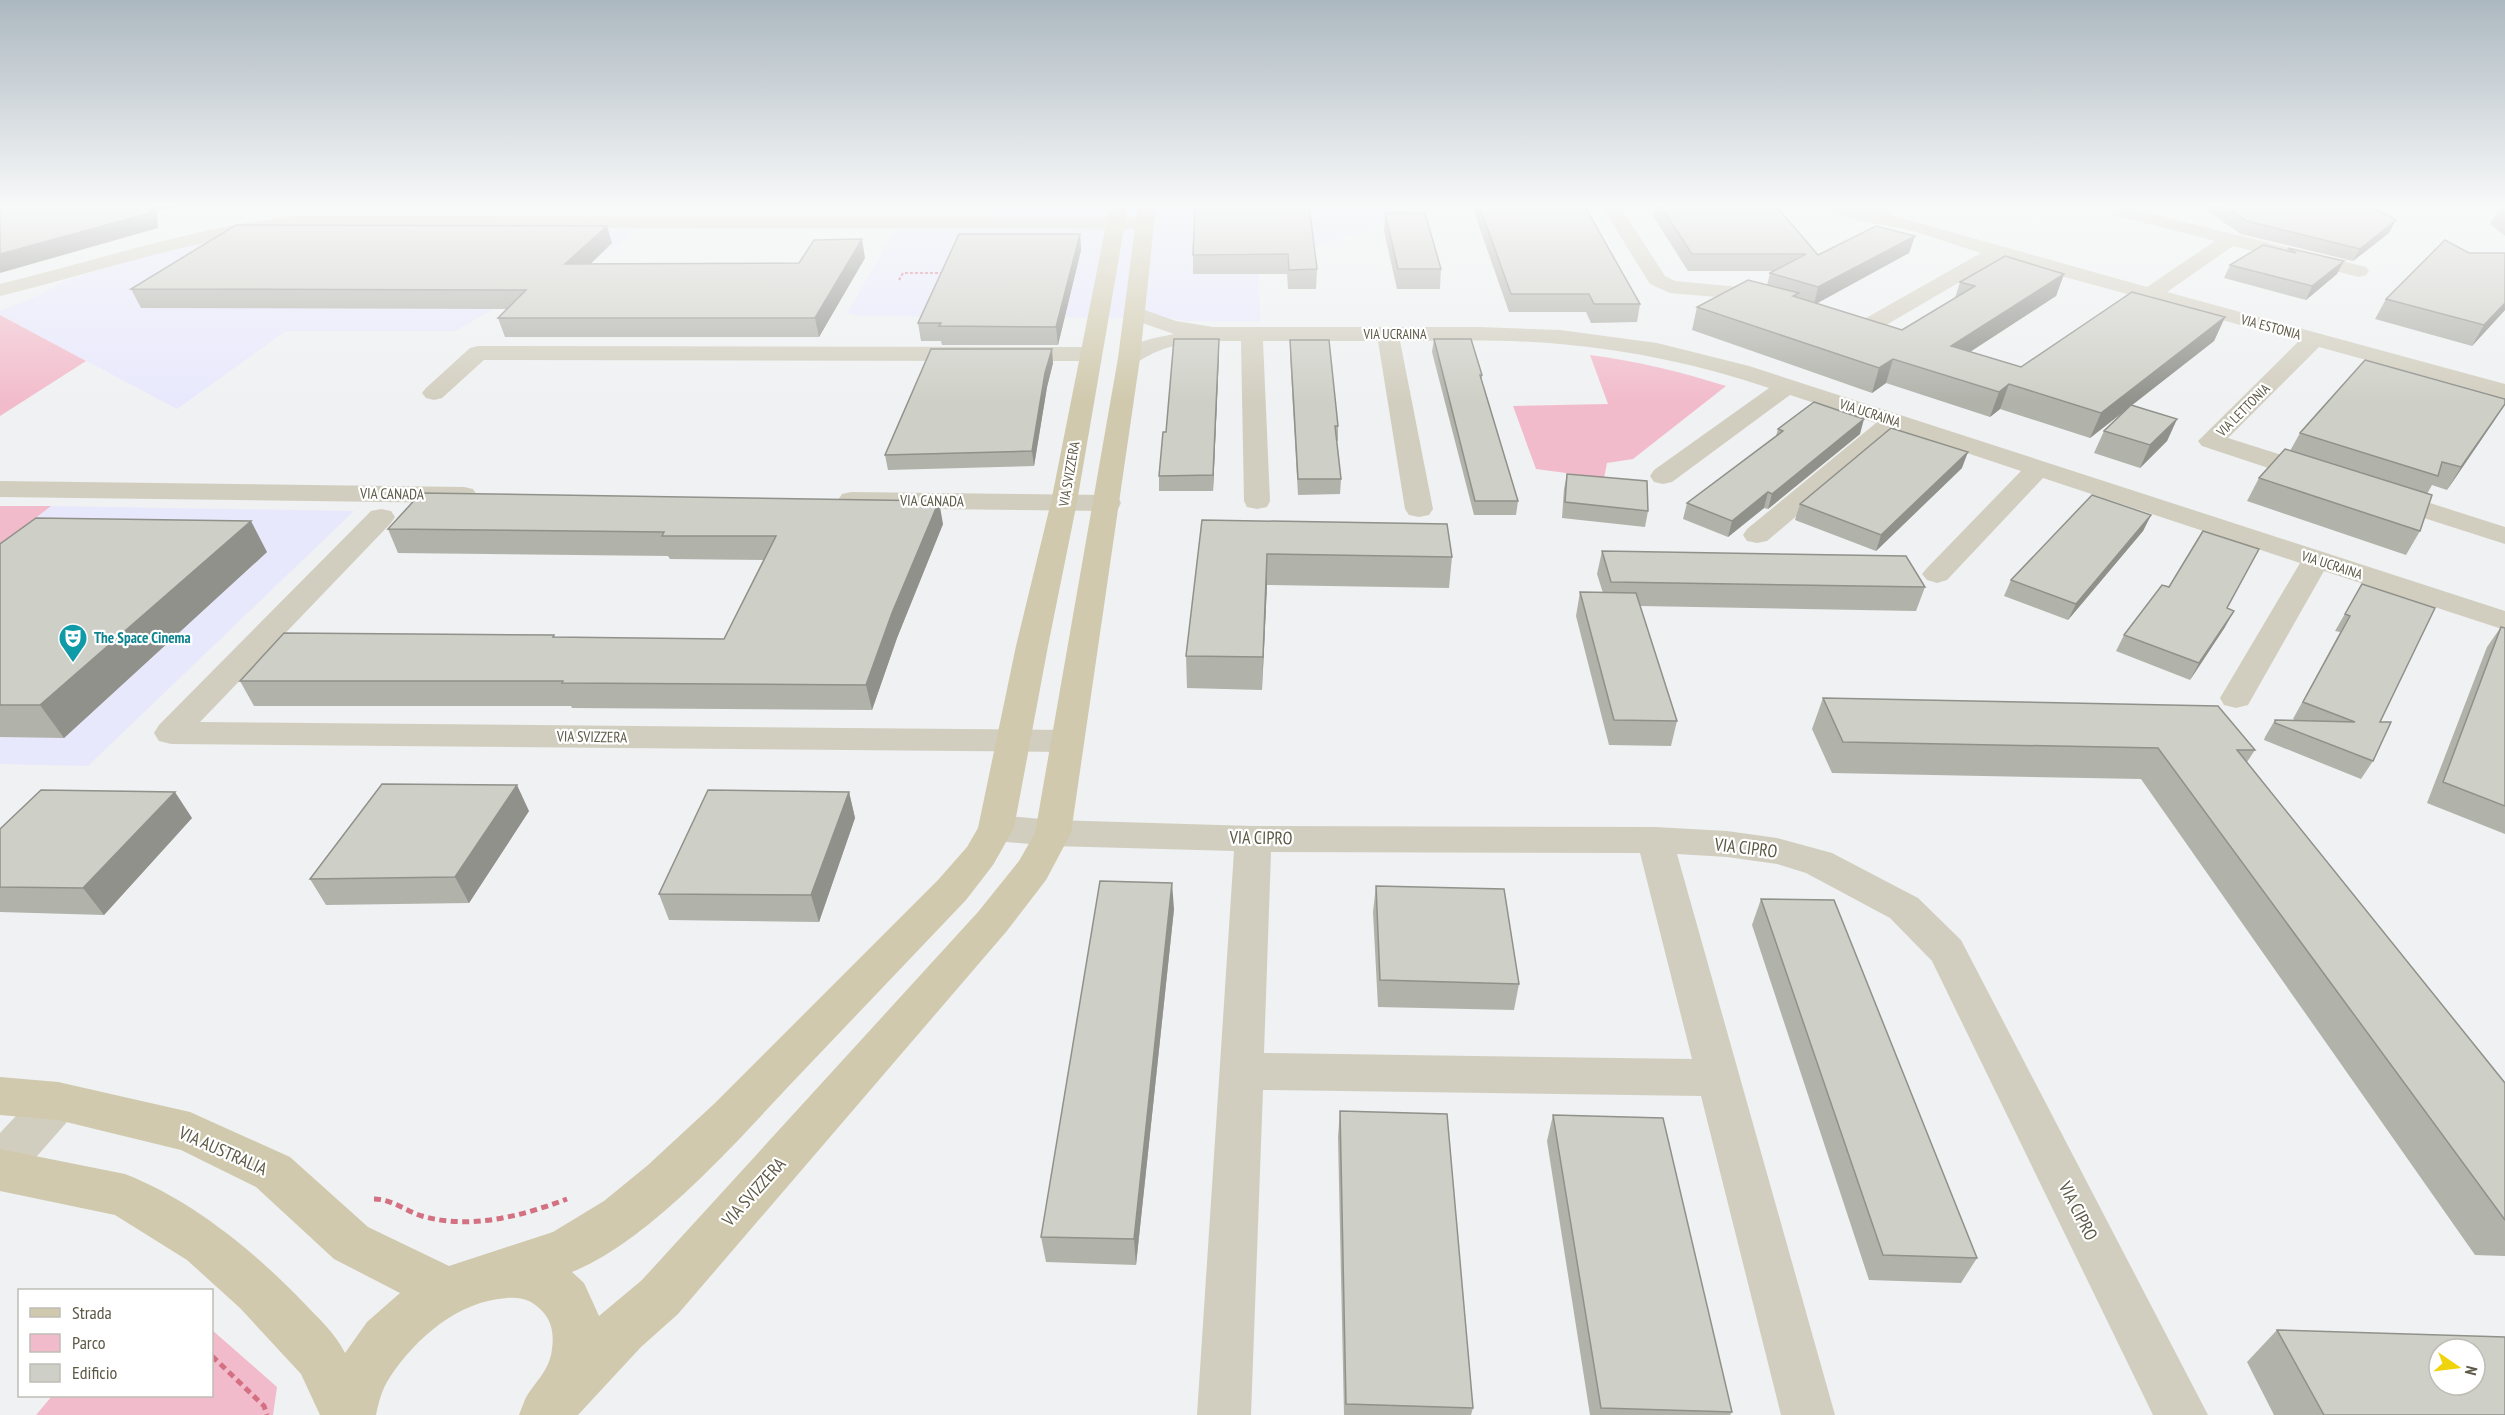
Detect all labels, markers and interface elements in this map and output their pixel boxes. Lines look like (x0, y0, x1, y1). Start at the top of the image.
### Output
street label: VIA ESTONIA (2238, 310, 2303, 344)
street label: VIA UCRAINA (1362, 325, 1427, 343)
street label: VIA LETTONIA (2212, 379, 2274, 441)
street label: VIA UCRAINA (1836, 394, 1903, 431)
street label: VIA SVIZZERA (1054, 440, 1084, 509)
street label: VIA CANADA (359, 483, 425, 504)
street label: VIA CANADA (899, 490, 965, 511)
street label: VIA UCRAINA (2298, 546, 2365, 583)
theatre icon: The Space Cinema (57, 622, 89, 664)
place label: The Space Cinema (94, 628, 191, 647)
street label: VIA SVIZZERA (556, 726, 628, 747)
street label: VIA CIPRO (1228, 825, 1293, 850)
street label: VIA CIPRO (1712, 832, 1779, 863)
street label: VIA AUSTRALIA (175, 1120, 271, 1180)
street label: VIA SVIZZERA (716, 1152, 791, 1231)
street label: VIA CIPRO (2053, 1177, 2103, 1244)
legend (18, 1289, 213, 1397)
text: Strada (72, 1301, 112, 1324)
text: Parco (72, 1331, 106, 1354)
north arrow (2427, 1337, 2487, 1397)
text: Edificio (72, 1361, 118, 1384)
text: N (2461, 1364, 2482, 1377)

